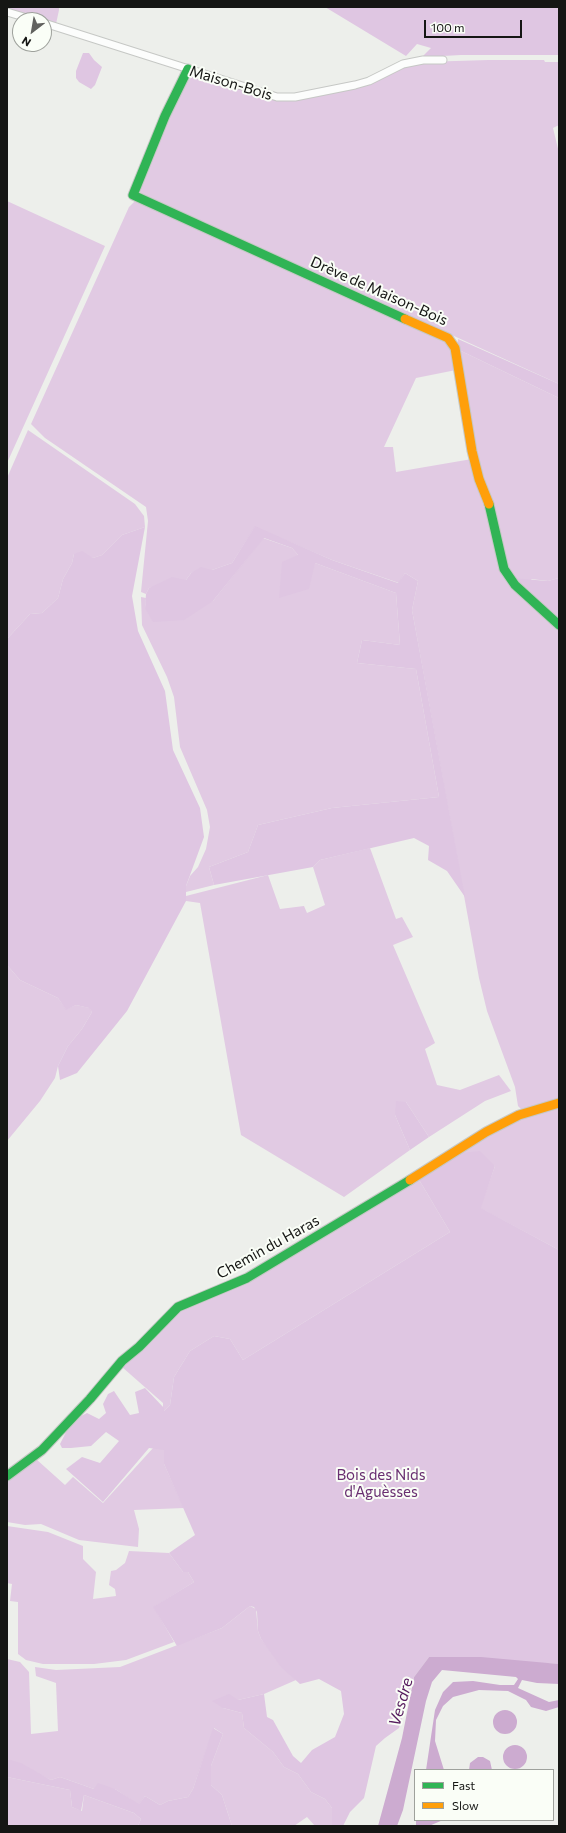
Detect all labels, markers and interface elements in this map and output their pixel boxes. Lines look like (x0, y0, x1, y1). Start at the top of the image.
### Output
north arrow (12, 12, 52, 52)
scale bar (426, 12, 524, 38)
text: 100 m (431, 20, 465, 34)
text: N (19, 34, 33, 50)
street label: Maison-Bois (187, 62, 275, 104)
street label: Drève de Maison-Bois (308, 253, 450, 329)
street label: Chemin du Haras (213, 1211, 323, 1283)
park label: Bois des Nids d'Aguèsses (336, 1466, 426, 1501)
water label: Vesdre (385, 1676, 417, 1728)
legend (414, 1769, 554, 1821)
text: Fast (452, 1778, 475, 1792)
text: Slow (452, 1798, 479, 1812)

